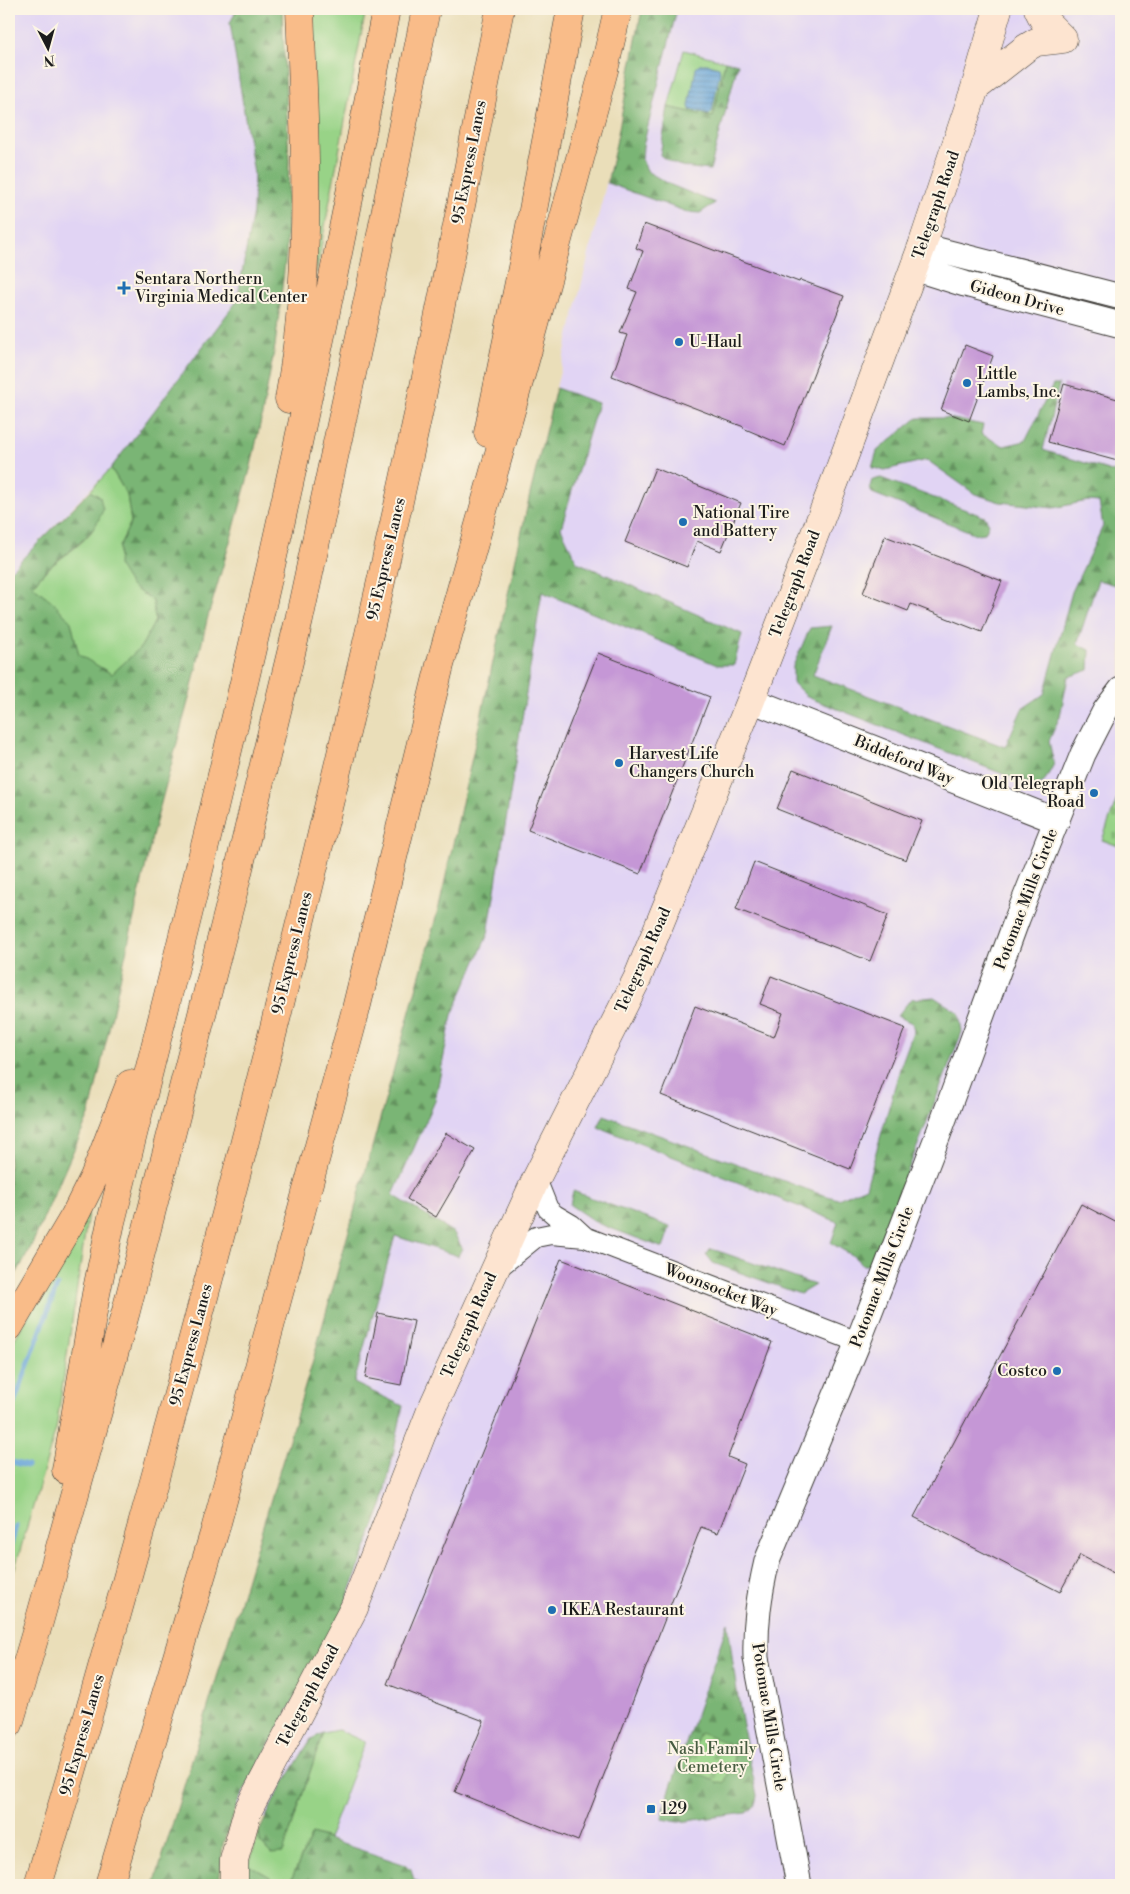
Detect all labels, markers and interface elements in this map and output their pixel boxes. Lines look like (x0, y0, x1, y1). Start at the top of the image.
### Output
north arrow (22, 22, 72, 72)
text: N (43, 50, 56, 69)
street label: 95 Express Lanes (447, 98, 491, 226)
street label: Telegraph Road (908, 148, 964, 262)
place label: Sentara Northern Virginia Medical Center (134, 269, 307, 307)
street label: Gideon Drive (968, 276, 1066, 320)
marker: Sentara Northern Virginia Medical Center (117, 281, 131, 295)
place label: U-Haul (689, 332, 742, 352)
marker: U-Haul (673, 336, 685, 348)
place label: Little Lambs, Inc. (977, 364, 1060, 402)
marker: Little Lambs, Inc. (961, 377, 973, 389)
street label: 95 Express Lanes (362, 496, 410, 622)
place label: National Tire and Battery (693, 503, 790, 541)
marker: National Tire and Battery (677, 516, 689, 528)
street label: Telegraph Road (765, 527, 825, 641)
street label: Biddeford Way (850, 731, 957, 789)
place label: Harvest Life Changers Church (629, 744, 755, 782)
marker: Harvest Life Changers Church (613, 757, 625, 769)
place label: Old Telegraph Road (981, 774, 1084, 812)
marker: Old Telegraph Road (1088, 787, 1100, 799)
street label: Potomac Mills Circle (990, 826, 1062, 972)
street label: 95 Express Lanes (267, 890, 317, 1016)
street label: Telegraph Road (611, 904, 675, 1016)
street label: Potomac Mills Circle (846, 1204, 918, 1350)
street label: Woonsocket Way (661, 1259, 781, 1321)
street label: Telegraph Road (437, 1269, 501, 1381)
street label: 95 Express Lanes (165, 1282, 217, 1408)
place label: Costco (997, 1361, 1047, 1381)
marker: Costco (1051, 1365, 1063, 1377)
place label: IKEA Restaurant (562, 1600, 685, 1620)
marker: IKEA Restaurant (546, 1604, 558, 1616)
street label: Telegraph Road (273, 1641, 343, 1751)
street label: Potomac Mills Circle (747, 1642, 791, 1792)
street label: 95 Express Lanes (55, 1672, 109, 1798)
park label: Nash Family Cemetery (667, 1739, 757, 1777)
place label: 129 (661, 1799, 687, 1819)
marker: 129 (645, 1803, 657, 1815)

